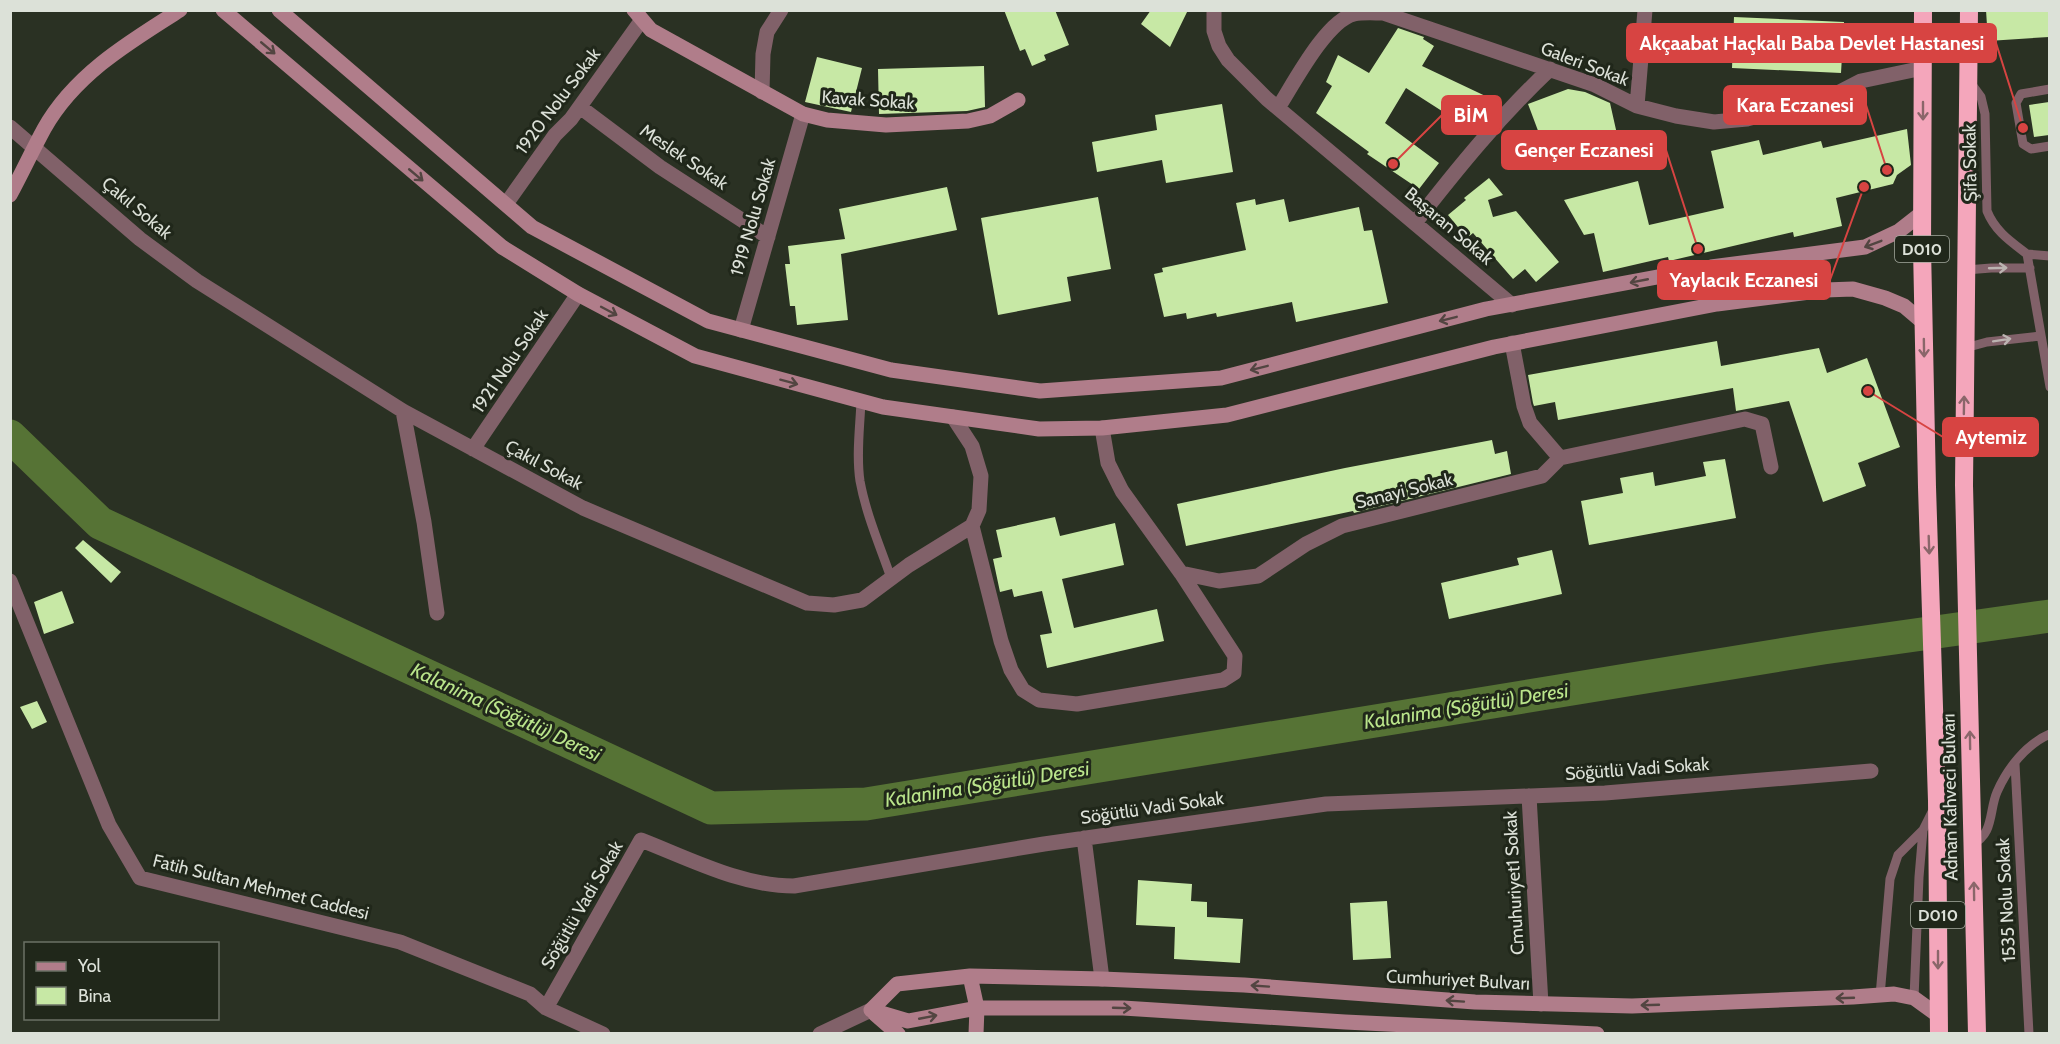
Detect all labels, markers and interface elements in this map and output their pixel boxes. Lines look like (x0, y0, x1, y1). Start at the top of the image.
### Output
callout: Akçaabat Haçkalı Baba Devlet Hastanesi (1627, 24, 1996, 62)
text: Akçaabat Haçkalı Baba Devlet Hastanesi (1640, 31, 1984, 55)
street label: Galeri Sokak (1538, 37, 1633, 91)
one-way arrow (260, 42, 276, 55)
street label: 1920 Nolu Sokak (511, 43, 606, 158)
street label: Kavak Sokak (821, 86, 916, 114)
callout: Kara Eczanesi (1724, 86, 1866, 124)
text: Kara Eczanesi (1736, 93, 1854, 117)
callout: BİM (1442, 96, 1501, 134)
one-way arrow (1917, 100, 1929, 120)
text: BİM (1454, 103, 1488, 127)
street label: Meslek Sokak (636, 119, 733, 195)
street label: Şifa Sokak (1958, 123, 1982, 202)
callout: Gençer Eczanesi (1502, 131, 1666, 169)
text: Gençer Eczanesi (1514, 138, 1654, 162)
street label: 1919 Nolu Sokak (726, 155, 781, 278)
one-way arrow (408, 168, 424, 181)
street label: Çakıl Sokak (97, 172, 177, 244)
street label: Başaran Sokak (1400, 183, 1498, 270)
road number: D010 (1895, 236, 1949, 262)
one-way arrow (1864, 239, 1883, 250)
callout: Yaylacık Eczanesi (1658, 261, 1830, 299)
one-way arrow (1988, 262, 2008, 273)
text: Yaylacık Eczanesi (1669, 268, 1818, 292)
one-way arrow (1630, 276, 1649, 287)
street label: 1921 Nolu Sokak (467, 304, 553, 417)
one-way arrow (600, 305, 617, 317)
one-way arrow (1439, 314, 1458, 326)
one-way arrow (1992, 334, 2011, 345)
one-way arrow (1918, 337, 1930, 357)
one-way arrow (1250, 362, 1269, 374)
one-way arrow (780, 377, 799, 388)
one-way arrow (1959, 396, 1970, 416)
callout: Aytemiz (1943, 418, 2038, 456)
text: Aytemiz (1955, 425, 2027, 449)
street label: Çakıl Sokak (501, 435, 588, 495)
street label: Sanayi Sokak (1353, 468, 1456, 514)
one-way arrow (1923, 535, 1935, 555)
water label: Kalanima (Söğütlü) Deresi (407, 657, 605, 767)
water label: Kalanima (Söğütlü) Deresi (1362, 678, 1571, 734)
street label: Adnan Kahveci Bulvarı (1938, 713, 1962, 881)
one-way arrow (1964, 731, 1976, 751)
street label: Söğütlü Vadi Sokak (1564, 753, 1711, 785)
water label: Kalanima (Söğütlü) Deresi (883, 756, 1092, 812)
street label: Söğütlü Vadi Sokak (1079, 787, 1226, 829)
street label: Cmuhuriyet1 Sokak (1499, 810, 1529, 956)
street label: Söğütlü Vadi Sokak (536, 836, 628, 973)
street label: 1535 Nolu Sokak (1992, 836, 2020, 963)
street label: Fatih Sultan Mehmet Caddesi (151, 849, 371, 925)
one-way arrow (1968, 882, 1979, 902)
road number: D010 (1911, 902, 1965, 928)
legend (24, 942, 219, 1020)
one-way arrow (1932, 950, 1944, 970)
text: Yol (77, 955, 102, 977)
street label: Cumhuriyet Bulvarı (1385, 965, 1531, 995)
one-way arrow (1251, 981, 1271, 992)
text: Bina (78, 985, 112, 1007)
one-way arrow (1835, 992, 1855, 1003)
one-way arrow (1445, 995, 1465, 1006)
one-way arrow (1640, 1000, 1660, 1011)
one-way arrow (1112, 1002, 1132, 1014)
one-way arrow (918, 1011, 937, 1022)

